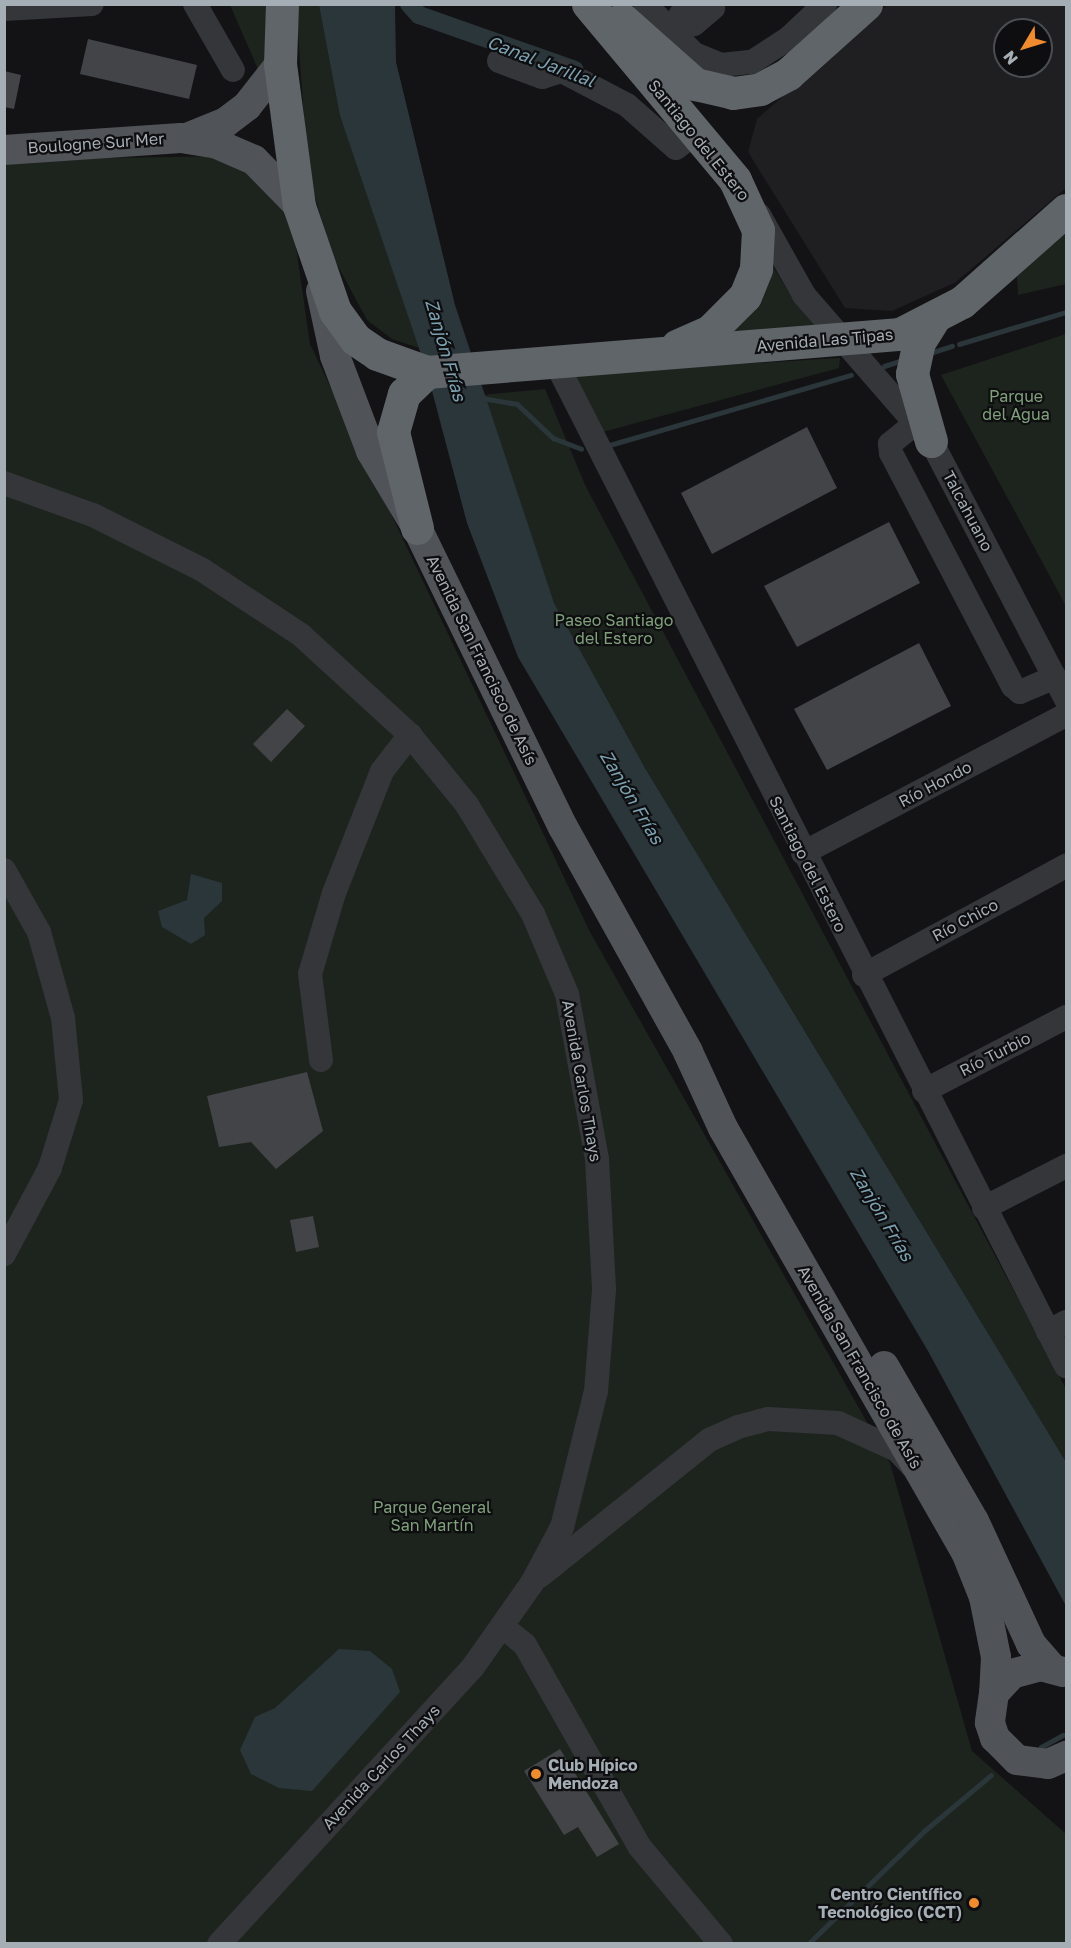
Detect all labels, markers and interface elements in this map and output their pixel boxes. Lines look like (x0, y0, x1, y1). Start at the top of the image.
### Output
north arrow (993, 18, 1053, 78)
water label: Canal Jarillal (484, 31, 598, 91)
text: N (999, 47, 1022, 69)
street label: Santiago del Estero (644, 76, 754, 204)
street label: Boulogne Sur Mer (27, 129, 165, 157)
water label: Zanjón Frías (421, 296, 471, 404)
street label: Avenida Las Tipas (756, 324, 894, 356)
park label: Parque del Agua (982, 386, 1050, 424)
street label: Talcahuano (939, 468, 997, 554)
street label: Avenida San Francisco de Asís (423, 552, 541, 768)
park label: Paseo Santiago del Estero (555, 610, 673, 648)
water label: Zanjón Frías (596, 746, 668, 848)
street label: Río Hondo (895, 757, 975, 811)
street label: Santiago del Estero (765, 793, 851, 935)
street label: Río Chico (929, 895, 1001, 945)
street label: Avenida Carlos Thays (558, 999, 606, 1163)
street label: Río Turbio (956, 1028, 1034, 1080)
water label: Zanjón Frías (846, 1163, 918, 1265)
street label: Avenida San Francisco de Asís (794, 1262, 926, 1472)
park label: Parque General San Martín (373, 1497, 491, 1535)
street label: Avenida Carlos Thays (318, 1701, 444, 1833)
place label: Club Hípico Mendoza (548, 1755, 638, 1793)
marker: Club Hípico Mendoza (529, 1767, 543, 1781)
place label: Centro Científico Tecnológico (CCT) (818, 1884, 962, 1922)
marker: Centro Científico Tecnológico (CCT) (967, 1896, 981, 1910)

